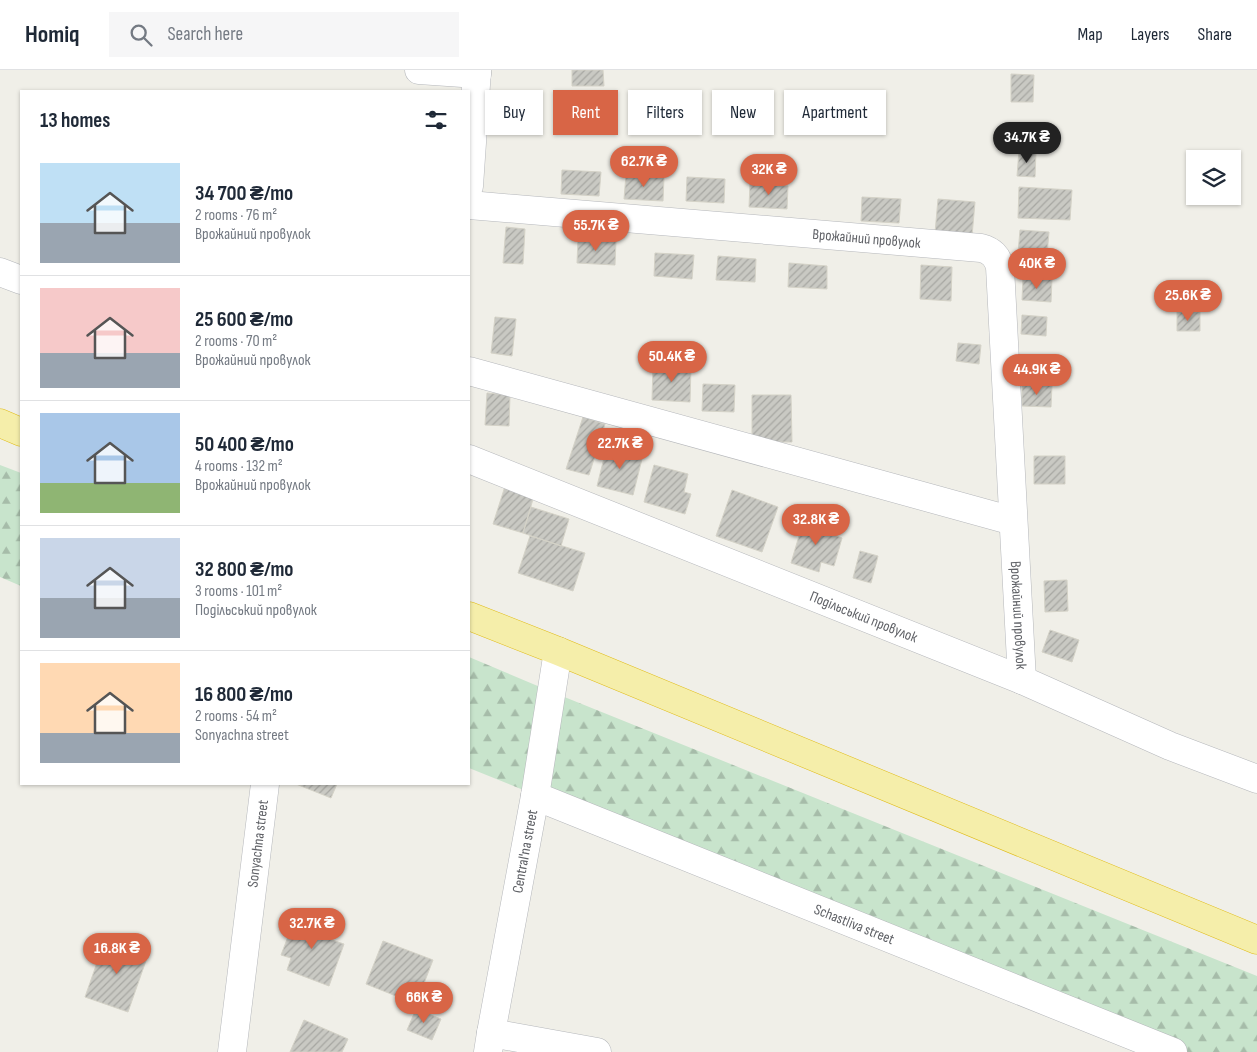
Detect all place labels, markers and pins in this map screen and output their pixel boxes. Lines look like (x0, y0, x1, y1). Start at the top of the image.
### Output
pin: 34.7K ₴ (981, 122, 1073, 164)
pin: 62.7K ₴ (598, 146, 690, 188)
pin: 32K ₴ (734, 154, 804, 196)
pin: 55.7K ₴ (550, 210, 642, 252)
pin: 40K ₴ (1002, 248, 1072, 290)
pin: 25.6K ₴ (1142, 280, 1234, 322)
pin: 50.4K ₴ (626, 340, 718, 383)
pin: 44.9K ₴ (991, 354, 1083, 396)
pin: 22.7K ₴ (574, 428, 666, 470)
pin: 32.8K ₴ (770, 504, 862, 546)
pin: 32.7K ₴ (266, 908, 358, 950)
pin: 16.8K ₴ (71, 932, 163, 975)
pin: 66K ₴ (389, 982, 459, 1024)

